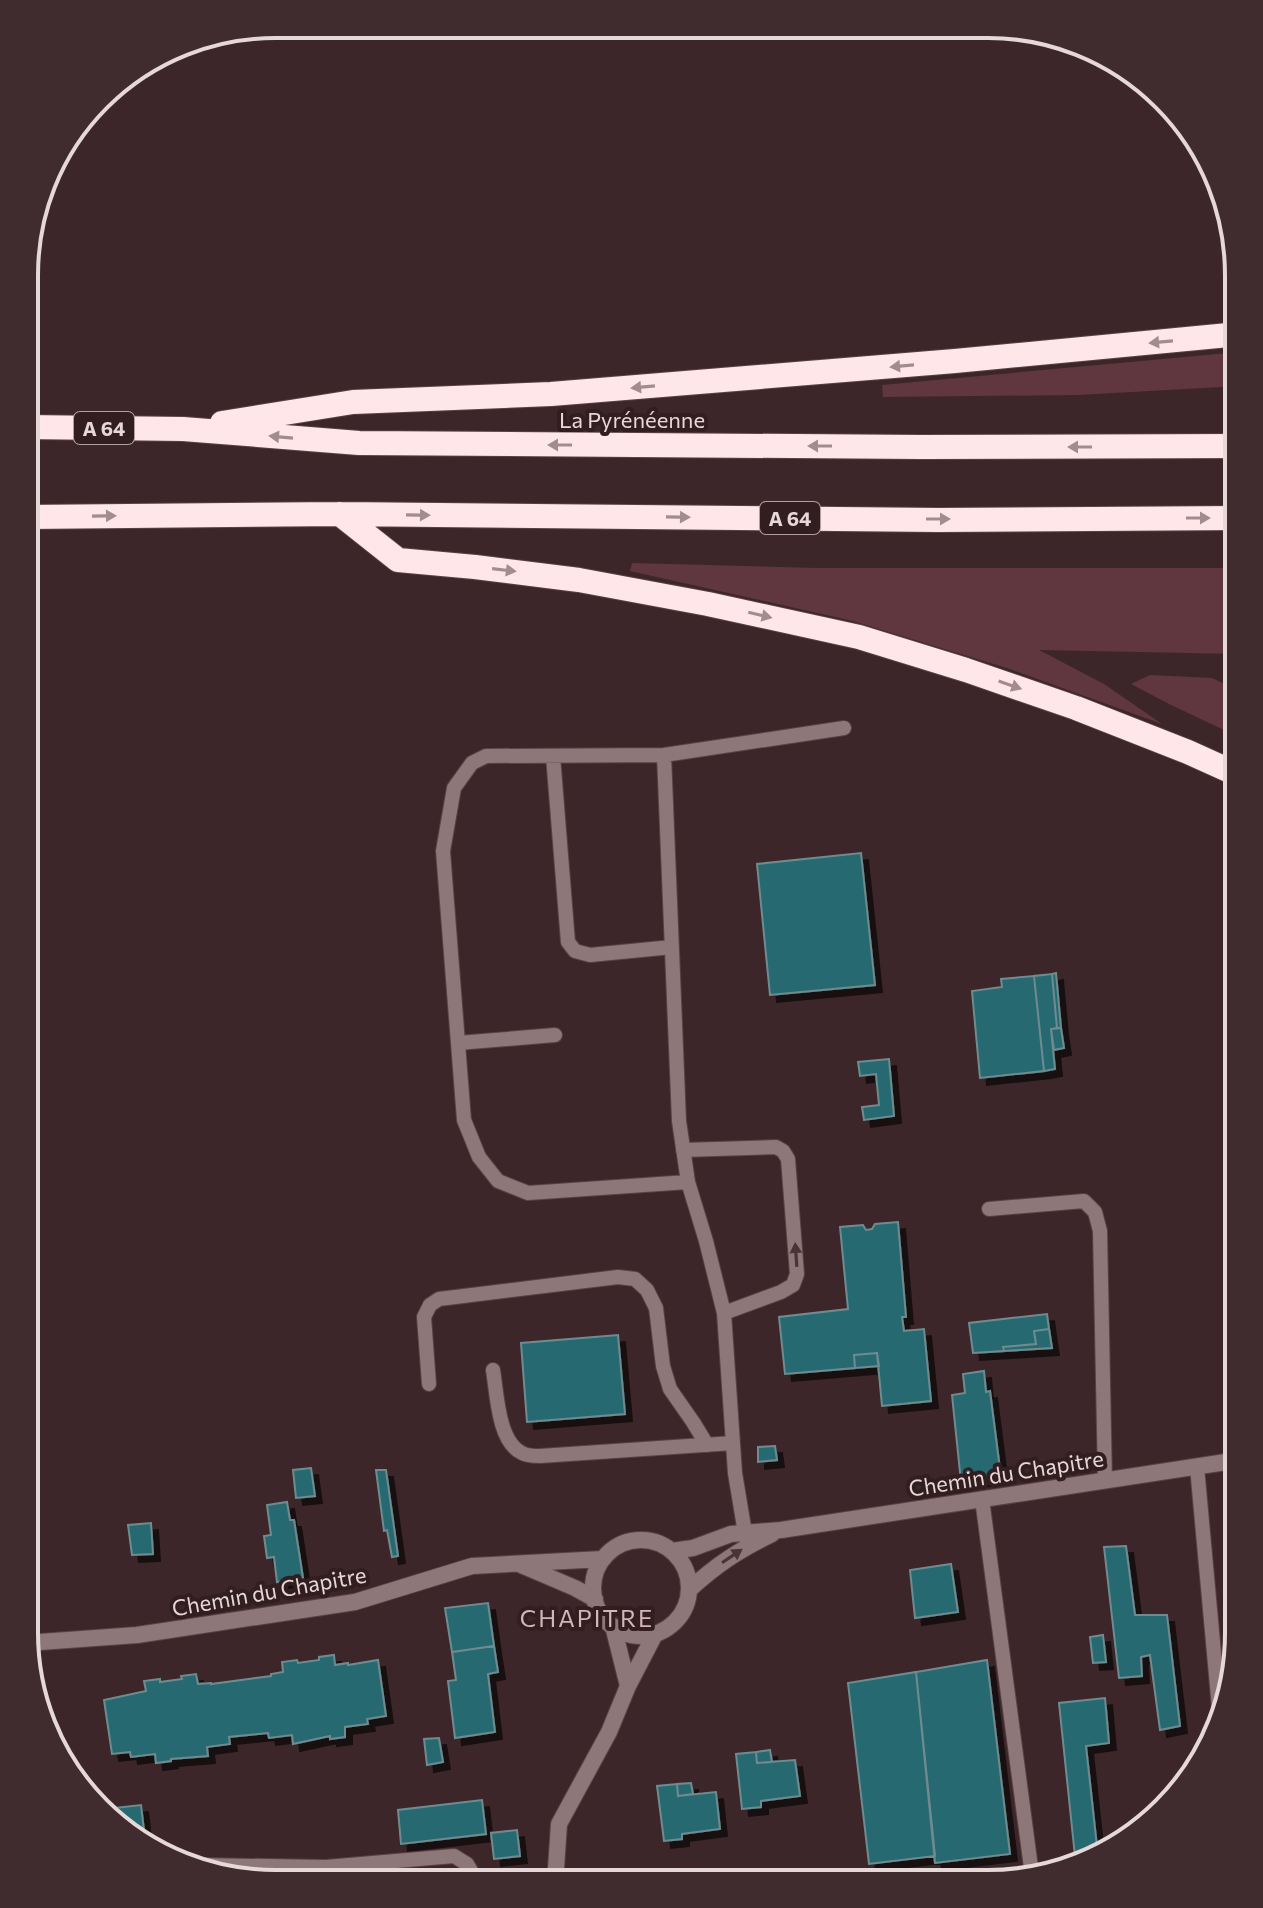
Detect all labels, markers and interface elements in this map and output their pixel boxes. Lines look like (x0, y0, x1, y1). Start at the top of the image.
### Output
one-way arrow (1148, 335, 1173, 348)
one-way arrow (889, 359, 914, 372)
one-way arrow (630, 380, 655, 393)
street label: La Pyrénéenne (559, 406, 705, 433)
road number: A 64 (74, 412, 134, 444)
one-way arrow (268, 430, 293, 443)
one-way arrow (547, 439, 572, 451)
one-way arrow (807, 440, 832, 452)
one-way arrow (1067, 441, 1092, 453)
road number: A 64 (760, 502, 820, 534)
one-way arrow (406, 509, 431, 521)
one-way arrow (92, 510, 117, 522)
one-way arrow (666, 511, 691, 523)
one-way arrow (1186, 512, 1211, 524)
one-way arrow (926, 513, 951, 525)
one-way arrow (492, 564, 517, 577)
one-way arrow (747, 609, 772, 622)
one-way arrow (998, 680, 1022, 692)
one-way arrow (789, 1242, 802, 1267)
street label: Chemin du Chapitre (907, 1444, 1105, 1502)
one-way arrow (721, 1548, 742, 1563)
street label: Chemin du Chapitre (170, 1561, 368, 1621)
district label: CHAPITRE (520, 1603, 654, 1632)

